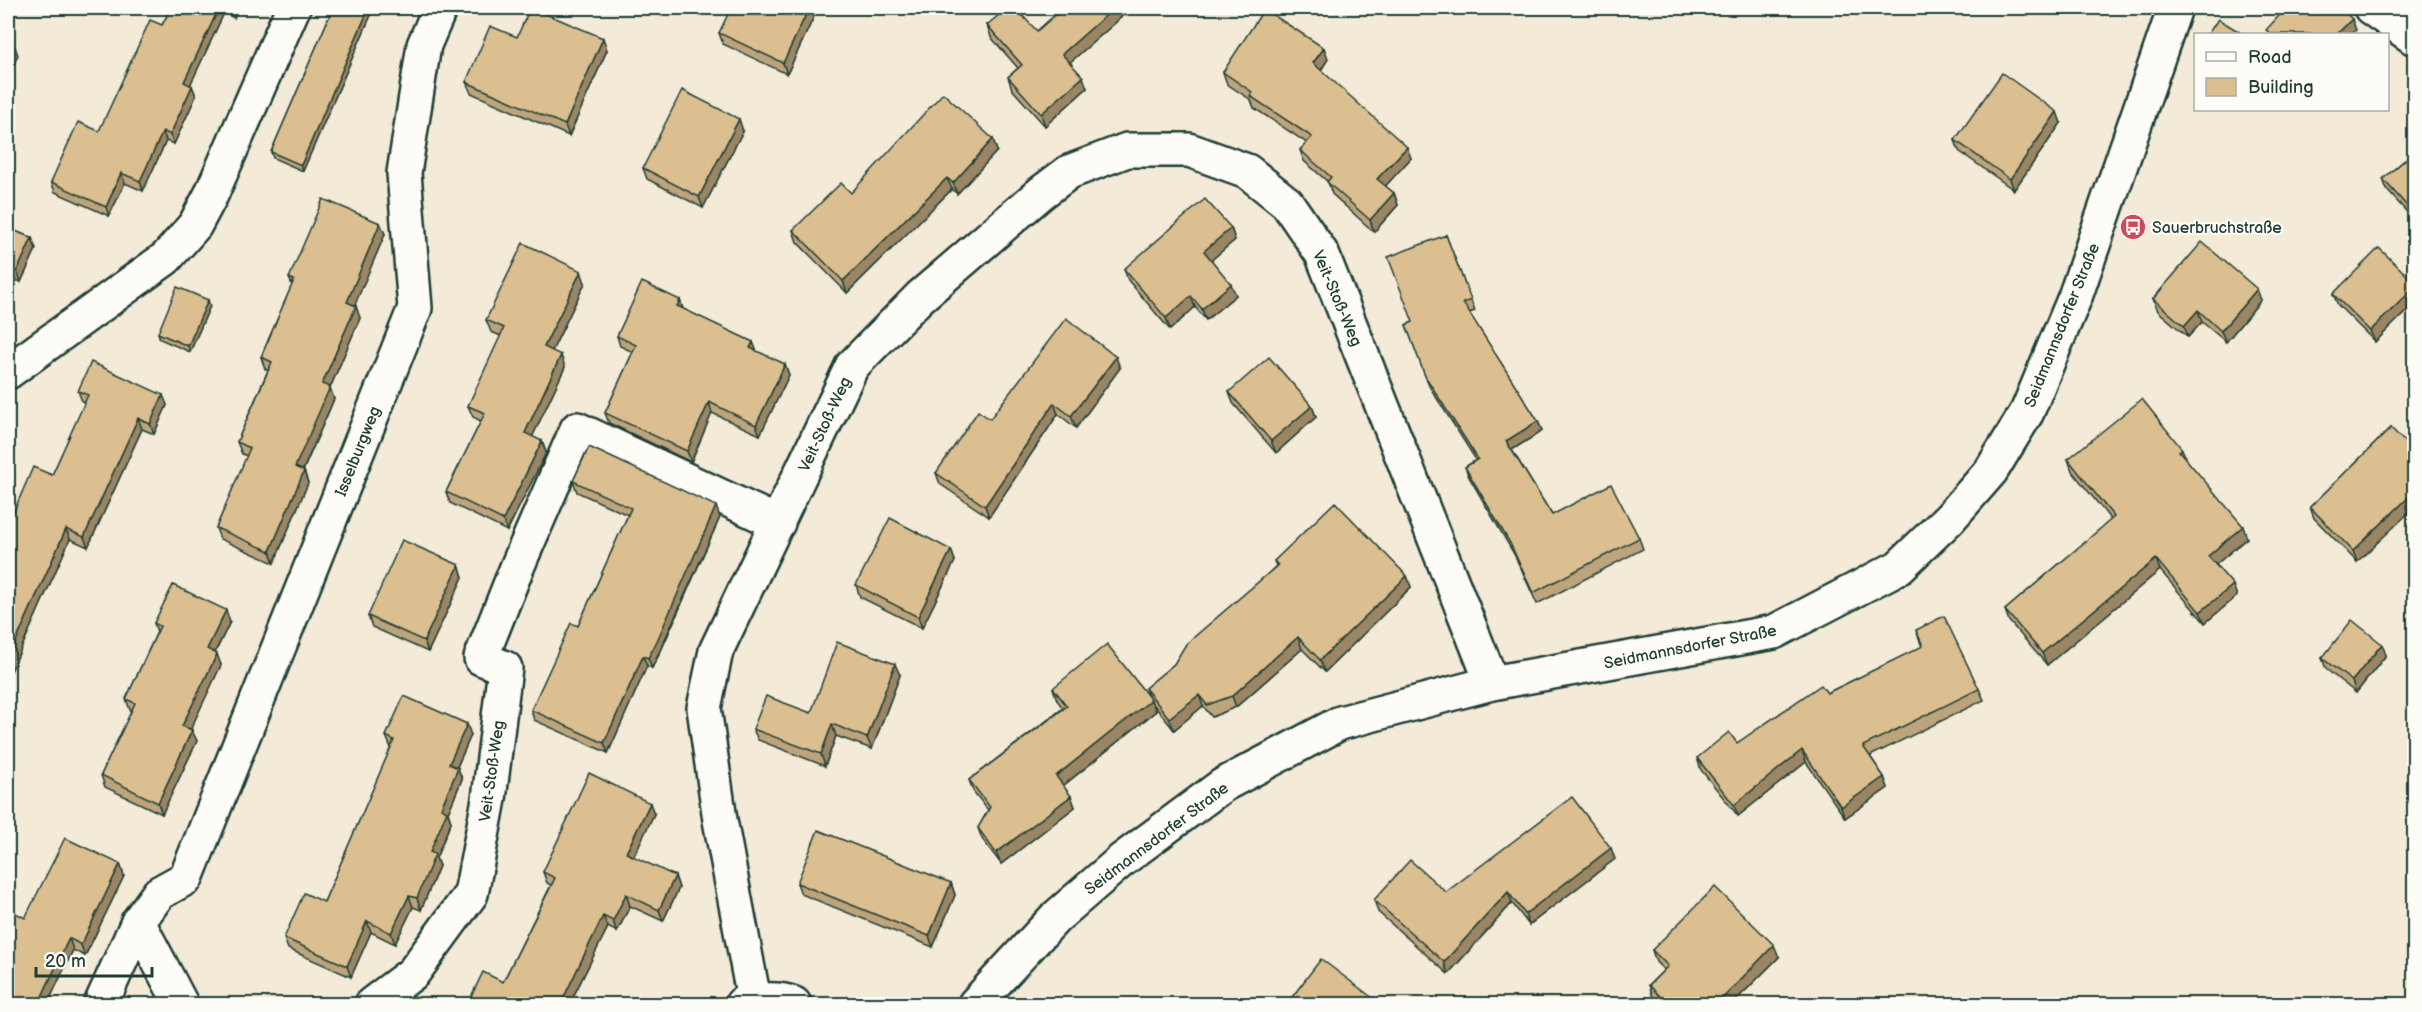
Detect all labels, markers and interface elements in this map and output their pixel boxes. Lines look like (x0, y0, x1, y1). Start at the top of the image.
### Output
legend (2194, 33, 2389, 111)
text: Road (2248, 47, 2292, 68)
text: Building (2248, 77, 2314, 98)
bus stop icon: Sauerbruchstraße (2118, 212, 2148, 242)
place label: Sauerbruchstraße (2152, 219, 2282, 238)
street label: Seidmannsdorfer Straße (2021, 240, 2104, 410)
street label: Veit-Stoß-Weg (1308, 248, 1365, 349)
street label: Veit-Stoß-Weg (795, 374, 856, 475)
street label: Isselburgweg (332, 404, 385, 499)
street label: Seidmannsdorfer Straße (1602, 621, 1779, 674)
street label: Veit-Stoß-Weg (476, 719, 509, 823)
street label: Seidmannsdorfer Straße (1081, 779, 1233, 900)
scale bar (36, 940, 152, 978)
text: 20 m (45, 951, 86, 972)

